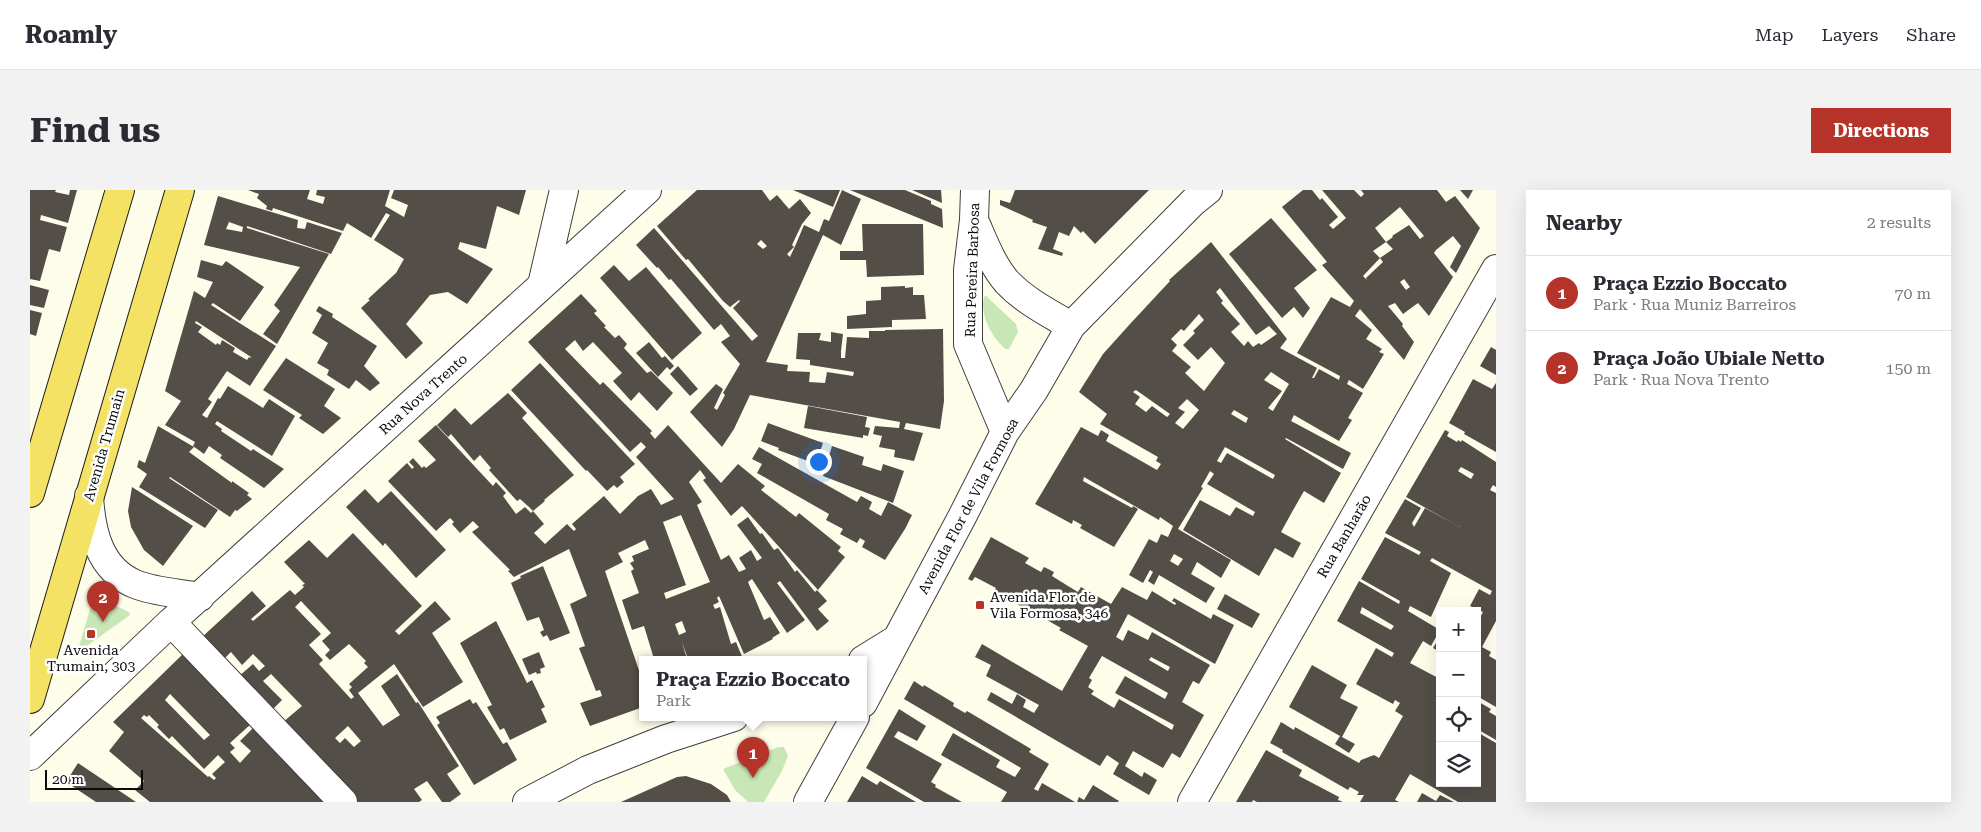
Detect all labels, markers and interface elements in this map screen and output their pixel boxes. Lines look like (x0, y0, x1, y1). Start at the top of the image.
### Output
text: Roamly (25, 21, 117, 49)
text: Map (1755, 24, 1794, 45)
text: Layers (1822, 24, 1878, 45)
text: Share (1906, 24, 1956, 45)
button: Directions (1811, 108, 1951, 153)
text: Find us (30, 110, 160, 151)
street label: Rua Pereira Barbosa (962, 202, 982, 338)
text: Nearby (1546, 211, 1622, 235)
text: 2 results (1867, 213, 1931, 232)
text: Praça Ezzio Boccato (1593, 272, 1787, 295)
text: 1 (1558, 284, 1566, 303)
text: 70 m (1894, 284, 1931, 303)
text: Park · Rua Muniz Barreiros (1593, 295, 1796, 314)
text: Praça João Ubiale Netto (1593, 347, 1825, 370)
street label: Rua Nova Trento (376, 350, 470, 438)
text: 2 (1558, 359, 1566, 378)
text: 150 m (1885, 359, 1931, 378)
text: Park · Rua Nova Trento (1593, 370, 1769, 389)
street label: Avenida Trumain (80, 387, 128, 503)
street label: Avenida Flor de Vila Formosa (915, 415, 1021, 597)
your location (806, 449, 832, 475)
street label: Rua Banharão (1314, 492, 1374, 580)
pin: 2 (87, 581, 119, 622)
place label: Avenida Flor de Vila Formosa, 346 (990, 589, 1108, 621)
marker: Avenida Flor de Vila Formosa, 346 (974, 599, 986, 611)
map controls (1436, 607, 1481, 787)
button: + (1436, 607, 1481, 652)
marker: Avenida Trumain, 303 (85, 628, 97, 640)
place label: Avenida Trumain, 303 (47, 642, 135, 674)
button: − (1436, 652, 1481, 697)
popup (639, 656, 867, 721)
text: Praça Ezzio Boccato (656, 668, 850, 691)
text: Park (656, 691, 691, 710)
button: locate (1436, 697, 1481, 742)
pin: 1 (737, 737, 769, 778)
button: layers (1436, 742, 1481, 787)
scale bar (45, 767, 142, 790)
text: 20 m (52, 771, 84, 787)

